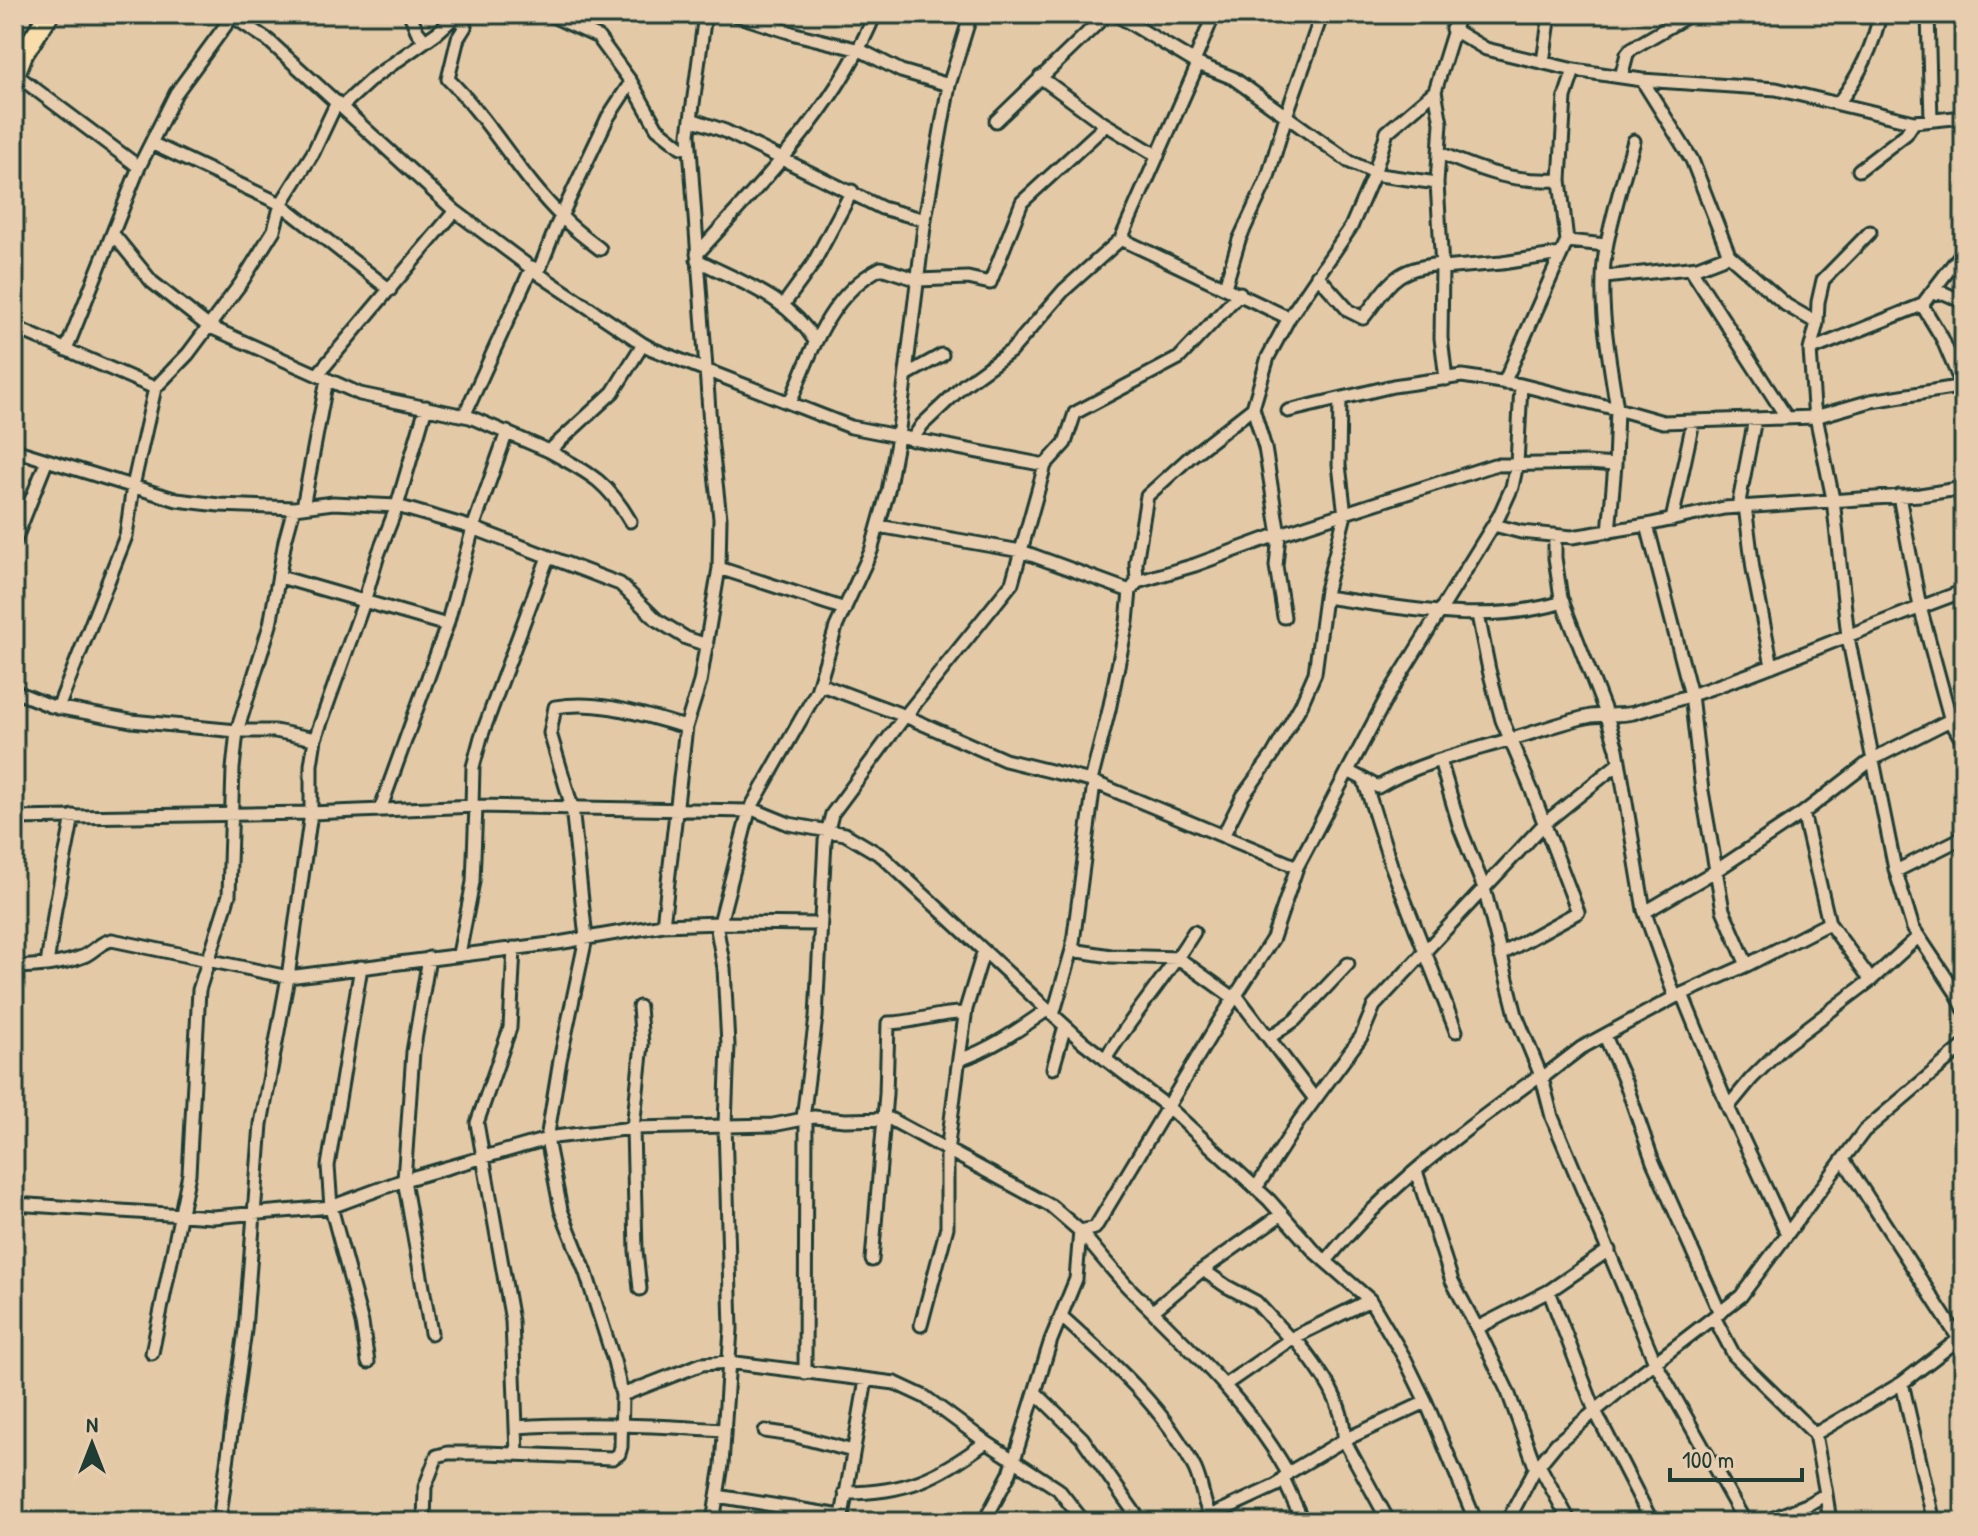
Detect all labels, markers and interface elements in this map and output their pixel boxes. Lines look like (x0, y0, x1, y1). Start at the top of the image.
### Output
north arrow (52, 1404, 132, 1484)
text: N (86, 1409, 98, 1439)
scale bar (1670, 1432, 1802, 1482)
text: 100 m (1682, 1443, 1734, 1475)

